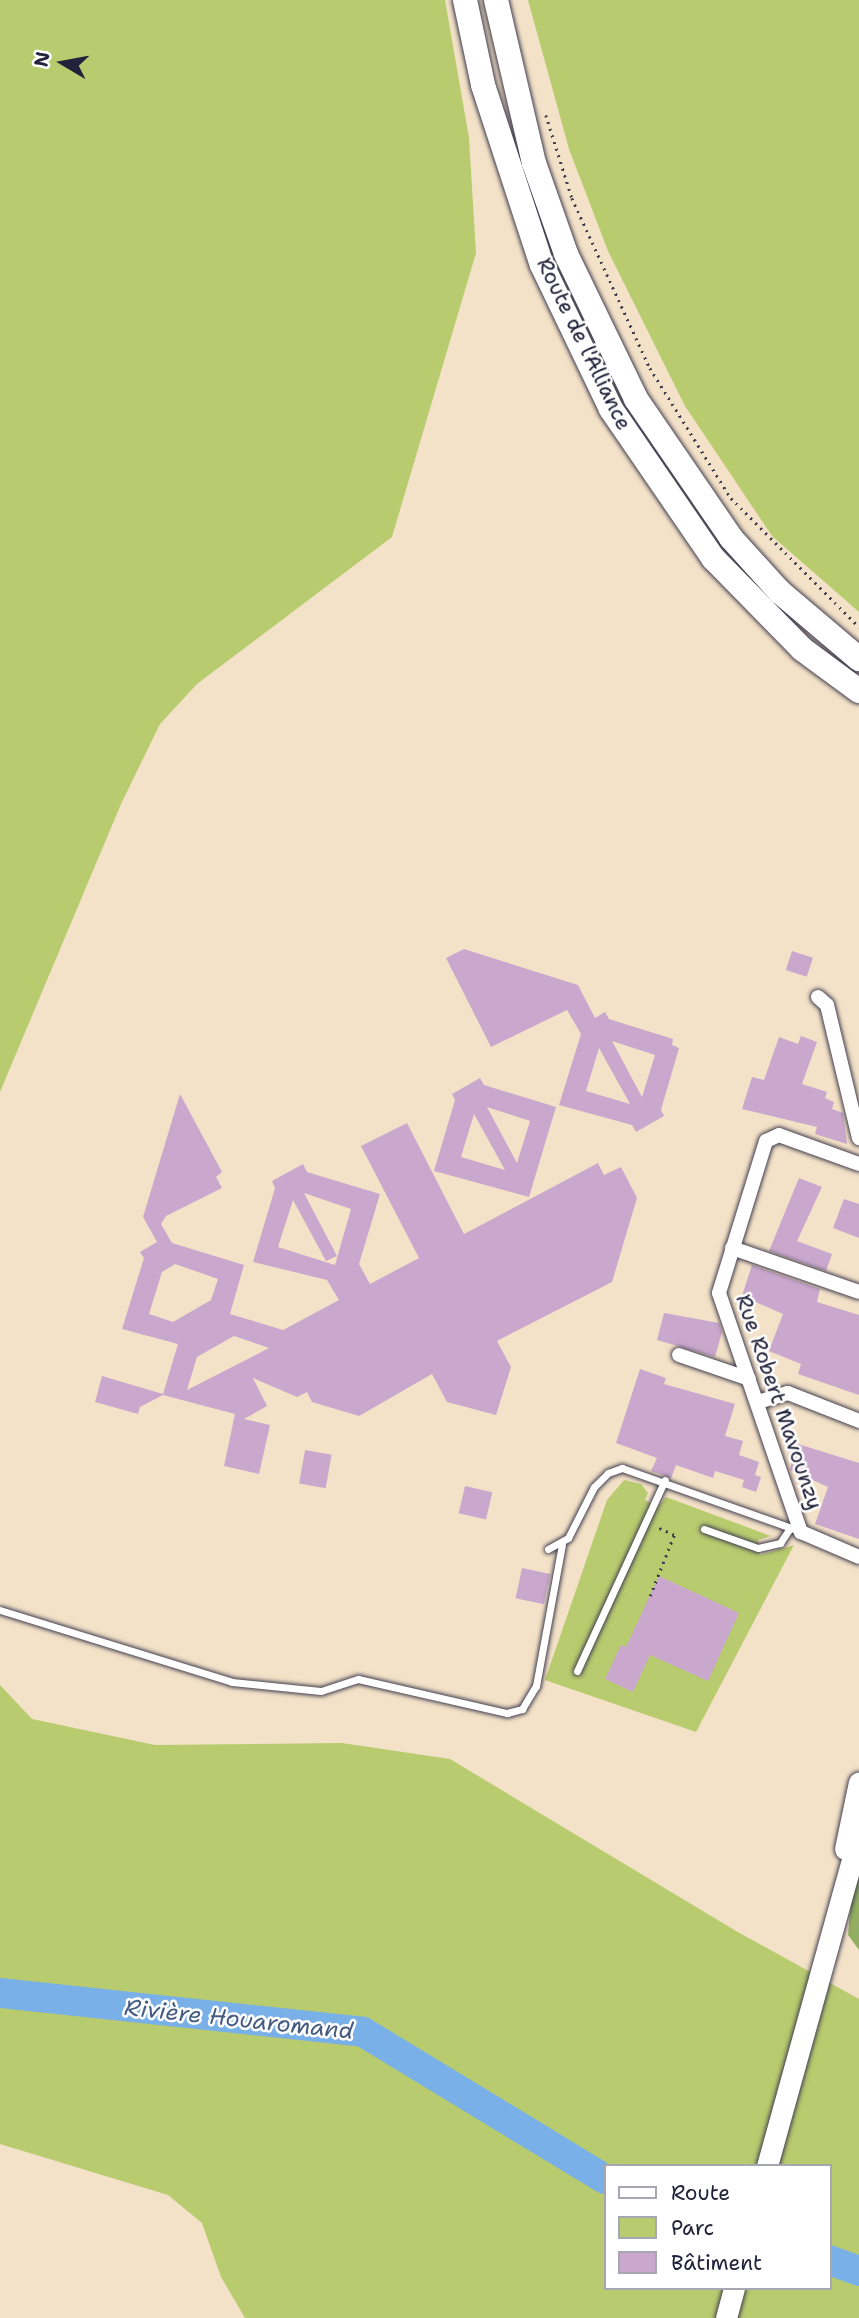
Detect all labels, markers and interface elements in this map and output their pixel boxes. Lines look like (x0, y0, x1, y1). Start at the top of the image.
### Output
north arrow (28, 28, 98, 98)
text: N (28, 50, 55, 69)
street label: Route de l'Alliance (531, 254, 637, 434)
street label: Rue Robert Mavounzy (730, 1291, 828, 1513)
water label: Rivière Houaromand (123, 1993, 355, 2045)
legend (604, 2164, 831, 2290)
text: Route (671, 2179, 730, 2207)
text: Parc (671, 2214, 714, 2242)
text: Bâtiment (671, 2249, 762, 2277)

